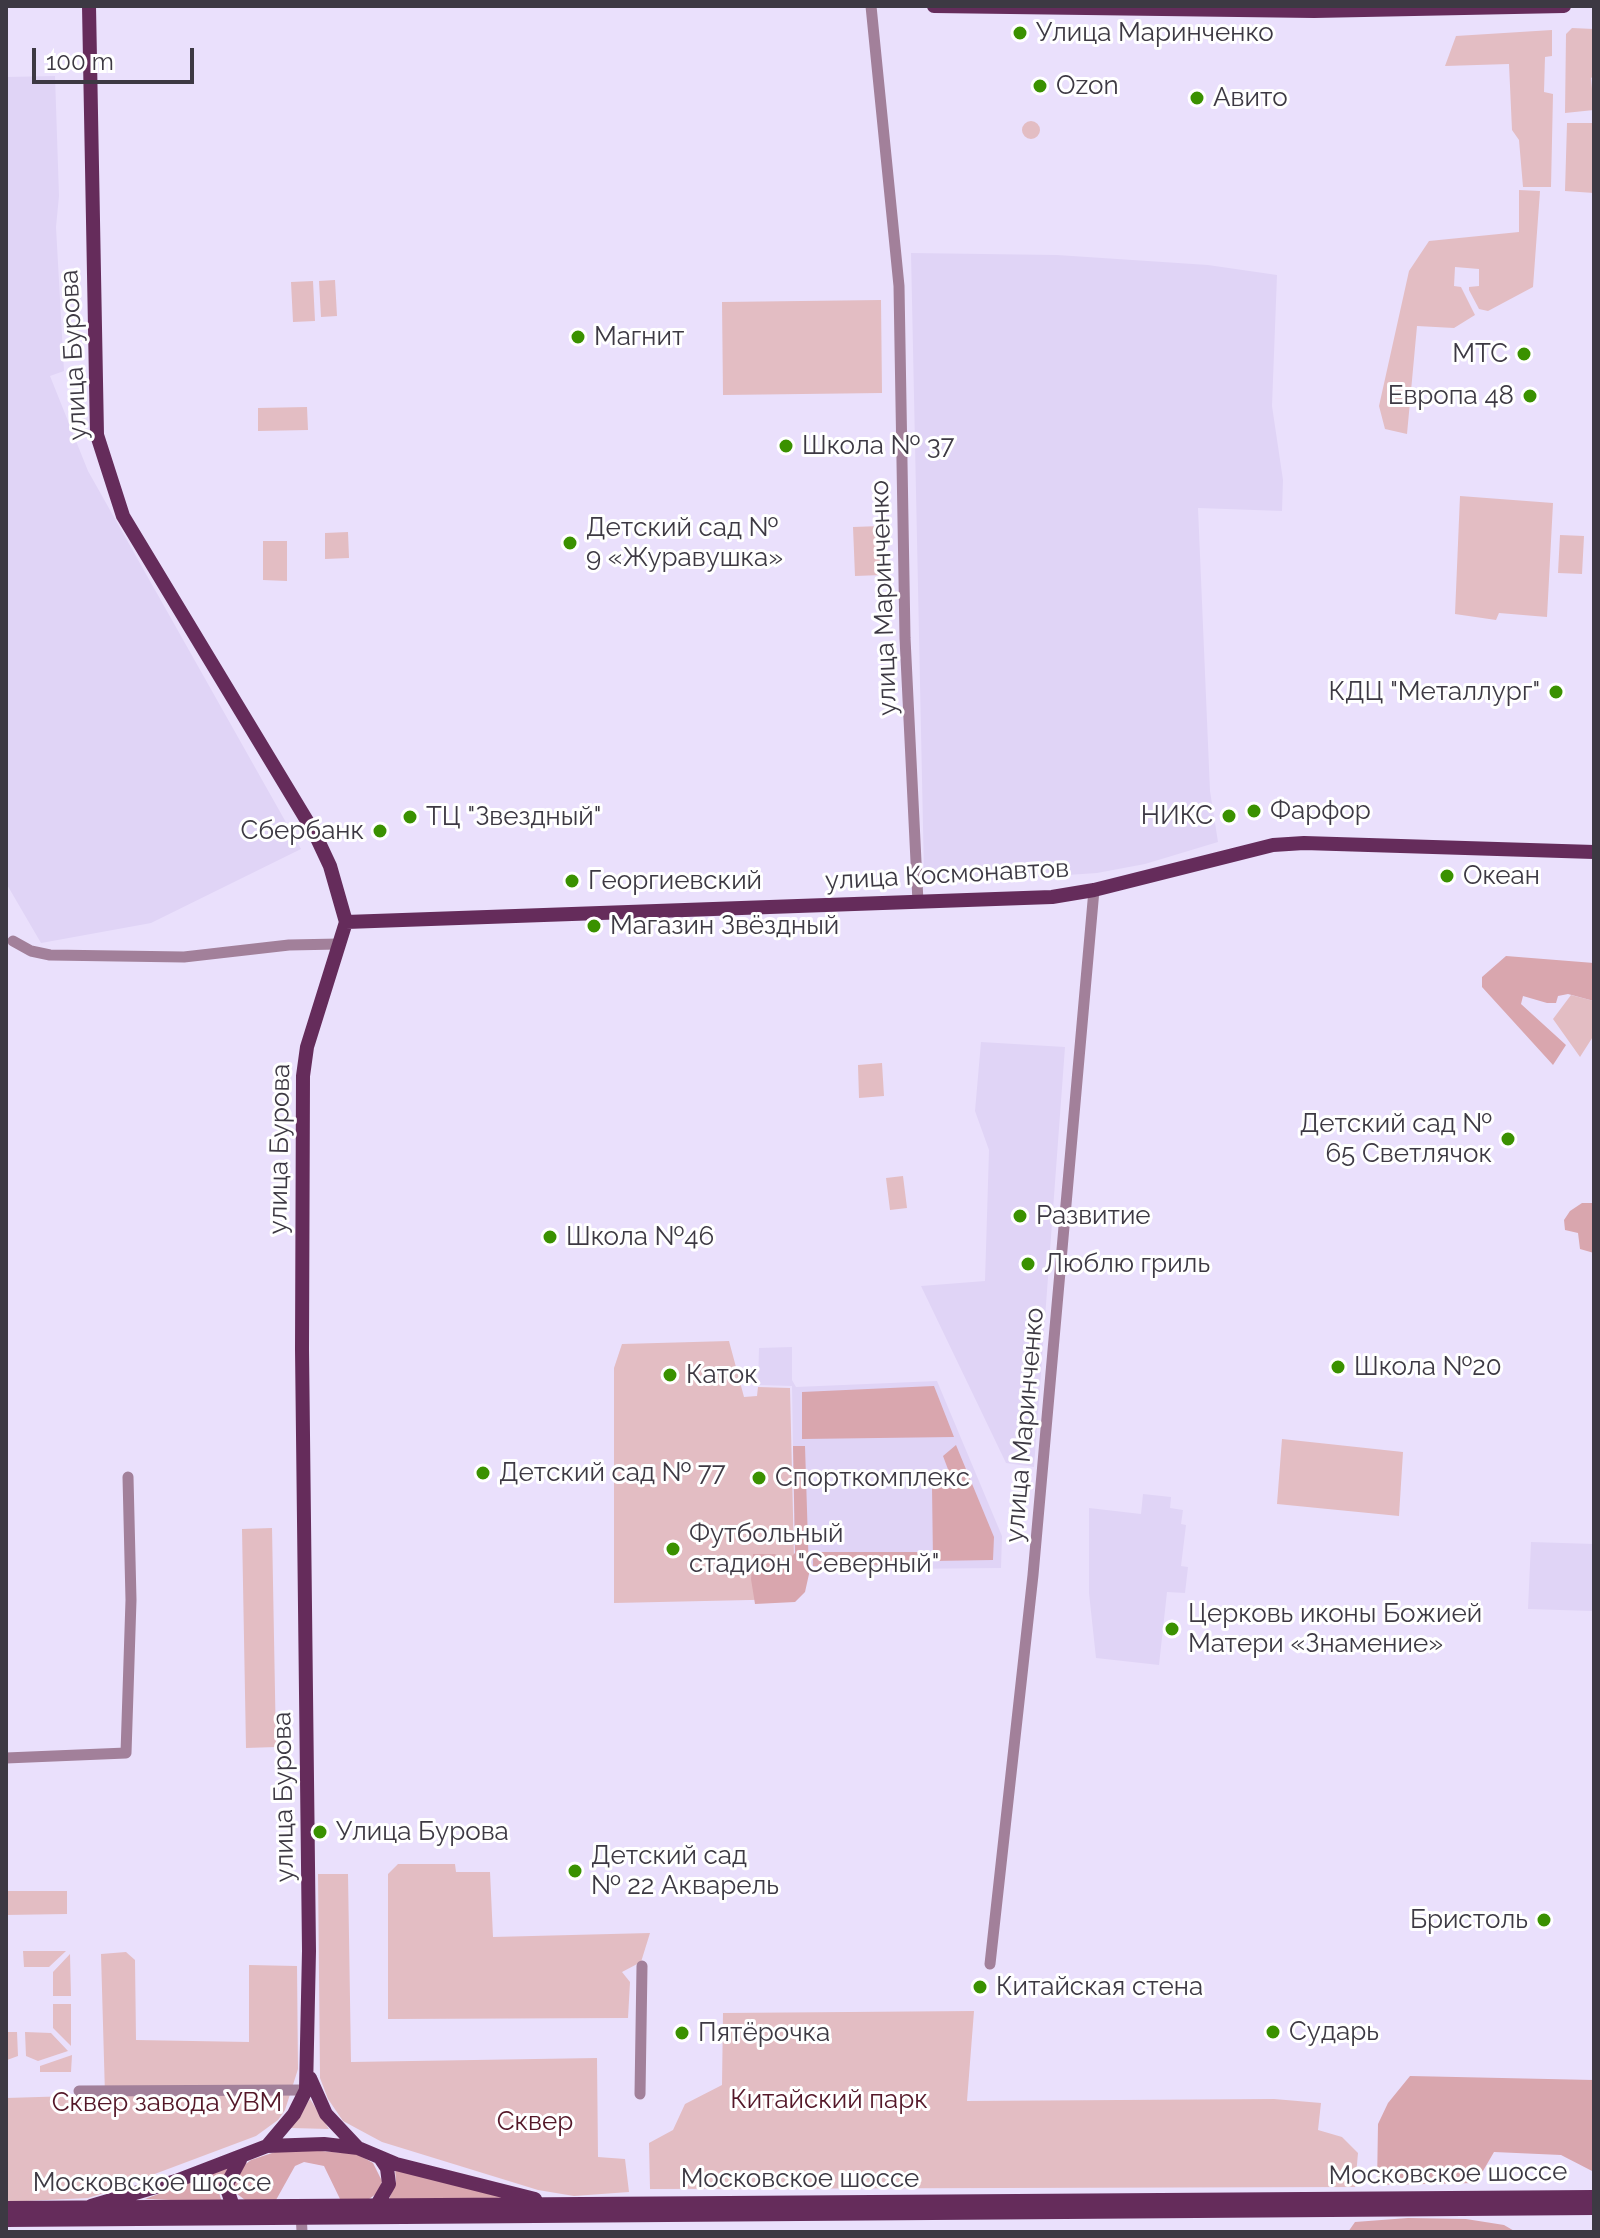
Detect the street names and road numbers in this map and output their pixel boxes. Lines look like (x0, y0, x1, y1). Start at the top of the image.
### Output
street label: улица Бурова (54, 269, 94, 441)
street label: улица Маринченко (864, 480, 904, 716)
street label: улица Космонавтов (824, 853, 1070, 897)
street label: улица Бурова (263, 1063, 297, 1235)
street label: улица Маринченко (999, 1306, 1051, 1544)
street label: улица Бурова (267, 1711, 301, 1883)
street label: Московское шоссе (1328, 2156, 1568, 2192)
street label: Московское шоссе (681, 2163, 919, 2195)
street label: Московское шоссе (33, 2167, 271, 2199)

